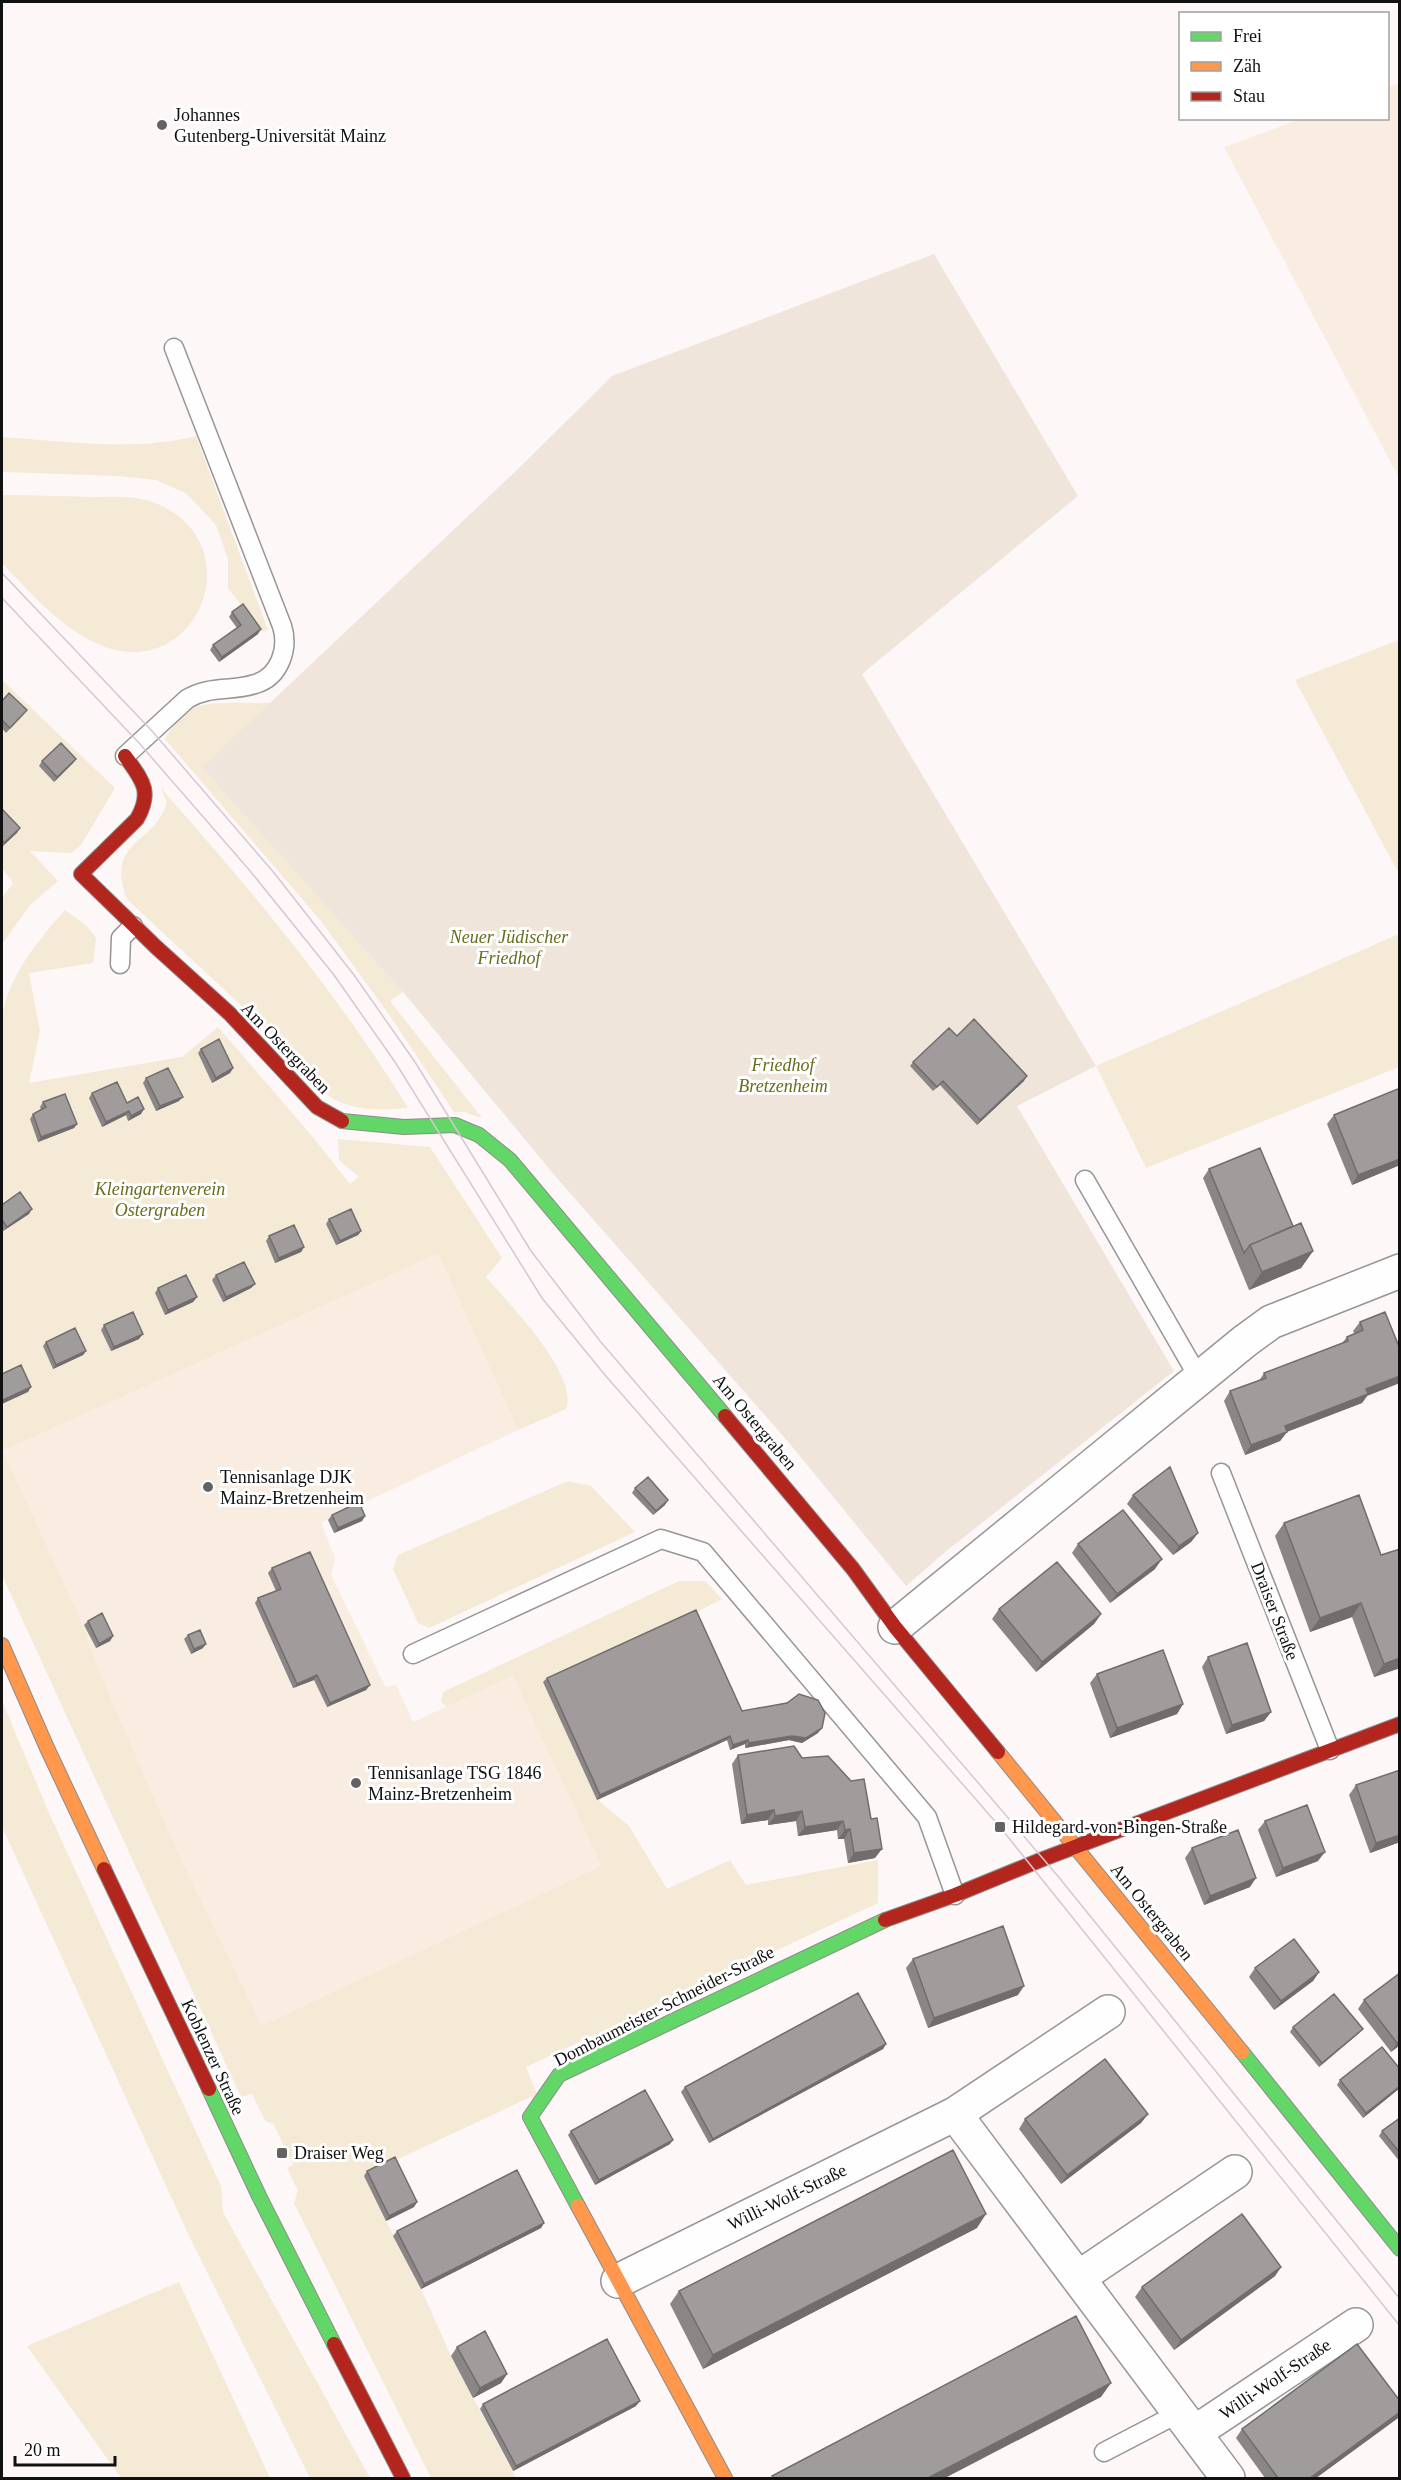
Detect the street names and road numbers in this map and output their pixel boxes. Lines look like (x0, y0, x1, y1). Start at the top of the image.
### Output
street label: Am Ostergraben (237, 998, 335, 1098)
street label: Am Ostergraben (709, 1370, 801, 1474)
street label: Draiser Straße (1247, 1559, 1303, 1663)
street label: Am Ostergraben (1107, 1859, 1197, 1965)
street label: Dombaumeister-Schneider-Straße (551, 1942, 777, 2070)
street label: Koblenzer Straße (177, 1996, 249, 2118)
street label: Willi-Wolf-Straße (724, 2160, 850, 2234)
street label: Willi-Wolf-Straße (1216, 2334, 1334, 2424)

